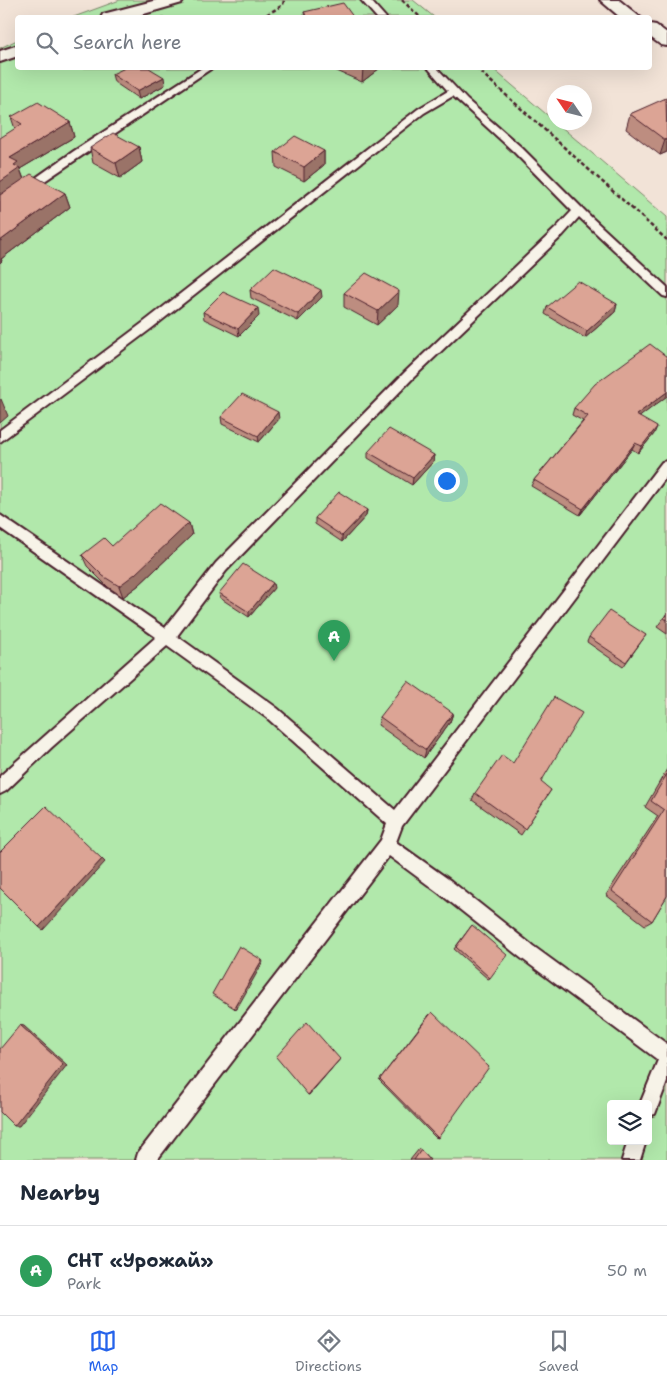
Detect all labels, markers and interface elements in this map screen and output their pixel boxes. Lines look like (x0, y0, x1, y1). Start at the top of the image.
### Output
search box (15, 15, 652, 70)
icon: search (33, 29, 61, 57)
text: Search here (73, 30, 182, 55)
north arrow (547, 85, 592, 130)
your location (434, 468, 460, 494)
pin: A (318, 620, 350, 661)
map controls (607, 1100, 652, 1145)
button: layers (607, 1100, 652, 1145)
text: Nearby (20, 1179, 100, 1207)
text: СНТ «Урожай» (67, 1248, 213, 1273)
text: A (30, 1260, 42, 1281)
text: 50 m (607, 1260, 647, 1281)
text: Park (67, 1273, 101, 1294)
tab: Map (88, 1327, 118, 1375)
tab: Directions (295, 1327, 362, 1375)
tab: Saved (539, 1327, 579, 1375)

